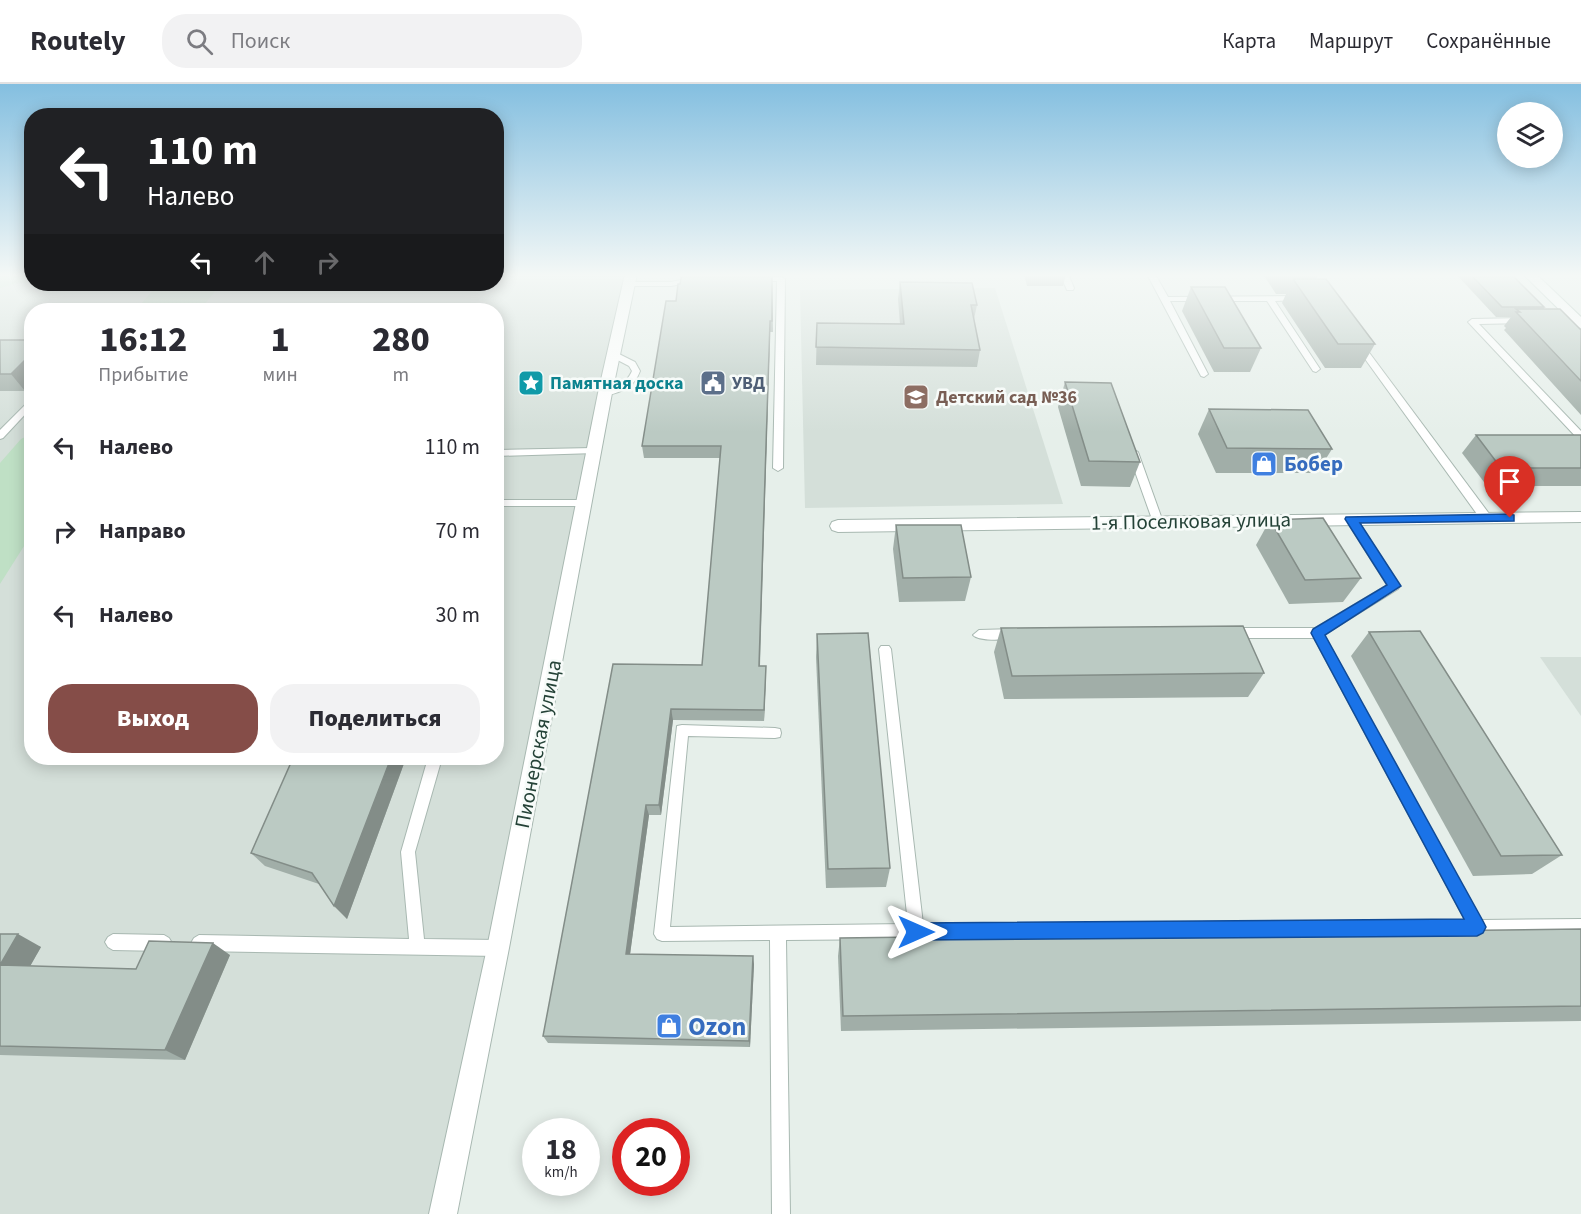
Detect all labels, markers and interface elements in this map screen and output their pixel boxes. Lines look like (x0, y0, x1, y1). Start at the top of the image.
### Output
search box (162, 14, 582, 68)
text: Routely (30, 21, 126, 61)
icon: search (183, 25, 216, 58)
text: Поиск (231, 25, 290, 57)
text: Карта (1222, 26, 1276, 56)
text: Маршрут (1309, 26, 1393, 56)
text: Сохранённые (1426, 26, 1551, 56)
map controls (1497, 102, 1563, 168)
button: layers (1497, 102, 1563, 168)
text: 110 m (147, 121, 258, 181)
icon: left (48, 132, 126, 210)
text: Налево (147, 177, 234, 216)
icon: left (185, 246, 218, 279)
icon: ahead (248, 246, 281, 279)
icon: right (311, 246, 344, 279)
text: 16:12 (99, 314, 187, 365)
text: 1 (271, 314, 290, 365)
text: 280 (372, 314, 430, 365)
text: Прибытие (98, 361, 188, 389)
text: мин (263, 361, 298, 389)
text: m (393, 361, 409, 389)
place icon: Памятная доска (516, 368, 546, 398)
public building icon: УВД (698, 368, 728, 398)
place label: Памятная доска (550, 371, 683, 396)
place label: УВД (732, 371, 765, 396)
school or university icon: Детский сад №36 (901, 382, 931, 412)
place label: Детский сад №36 (936, 385, 1077, 410)
icon: left (48, 431, 81, 464)
text: Налево (99, 431, 173, 463)
text: 110 m (425, 431, 480, 463)
shop icon: Бобер (1249, 449, 1279, 479)
place label: Бобер (1284, 449, 1343, 479)
pin (1484, 456, 1535, 518)
icon: arrive (1493, 465, 1526, 498)
street label: 1-я Поселковая улица (1091, 504, 1291, 538)
icon: right (48, 515, 81, 548)
text: Направо (99, 515, 186, 547)
text: 70 m (435, 515, 480, 547)
icon: left (48, 599, 81, 632)
text: Налево (99, 599, 173, 631)
text: 30 m (435, 599, 480, 631)
street label: Пионерская улица (507, 657, 569, 831)
button: Выход (48, 684, 258, 753)
button: Поделиться (270, 684, 480, 753)
position arrow (884, 900, 948, 964)
place label: Ozon (688, 1008, 746, 1045)
shop icon: Ozon (654, 1011, 684, 1041)
speed limit sign: 20 (612, 1118, 690, 1196)
text: 18 (545, 1128, 577, 1171)
text: km/h (544, 1162, 578, 1183)

